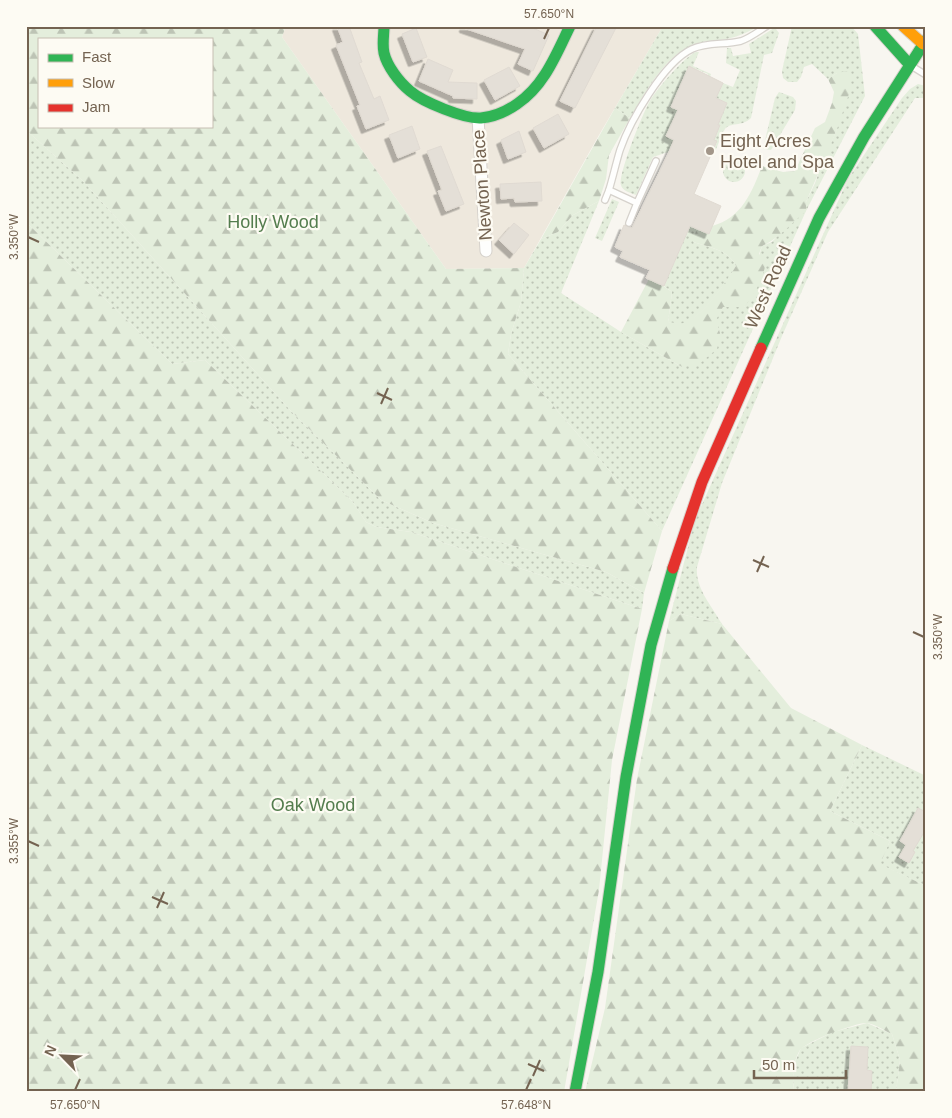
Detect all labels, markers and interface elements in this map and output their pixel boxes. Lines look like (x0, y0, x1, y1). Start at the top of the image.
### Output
text: 57.650°N (524, 7, 574, 21)
legend (38, 38, 212, 128)
text: Fast (82, 48, 112, 65)
text: Slow (82, 74, 115, 91)
text: Jam (82, 98, 110, 115)
street label: Newton Place (468, 129, 496, 241)
place label: Eight Acres Hotel and Spa (720, 131, 835, 172)
marker: Eight Acres Hotel and Spa (704, 145, 716, 157)
park label: Holly Wood (227, 212, 319, 232)
text: 3.350°W (7, 213, 21, 260)
street label: West Road (741, 242, 795, 332)
text: 3.350°W (931, 613, 945, 660)
park label: Oak Wood (271, 795, 355, 815)
text: 3.355°W (7, 817, 21, 864)
north arrow (38, 1030, 88, 1080)
text: N (41, 1043, 59, 1059)
scale bar (754, 1048, 847, 1080)
text: 50 m (762, 1056, 795, 1073)
text: 57.650°N (50, 1098, 100, 1112)
text: 57.648°N (501, 1098, 551, 1112)

